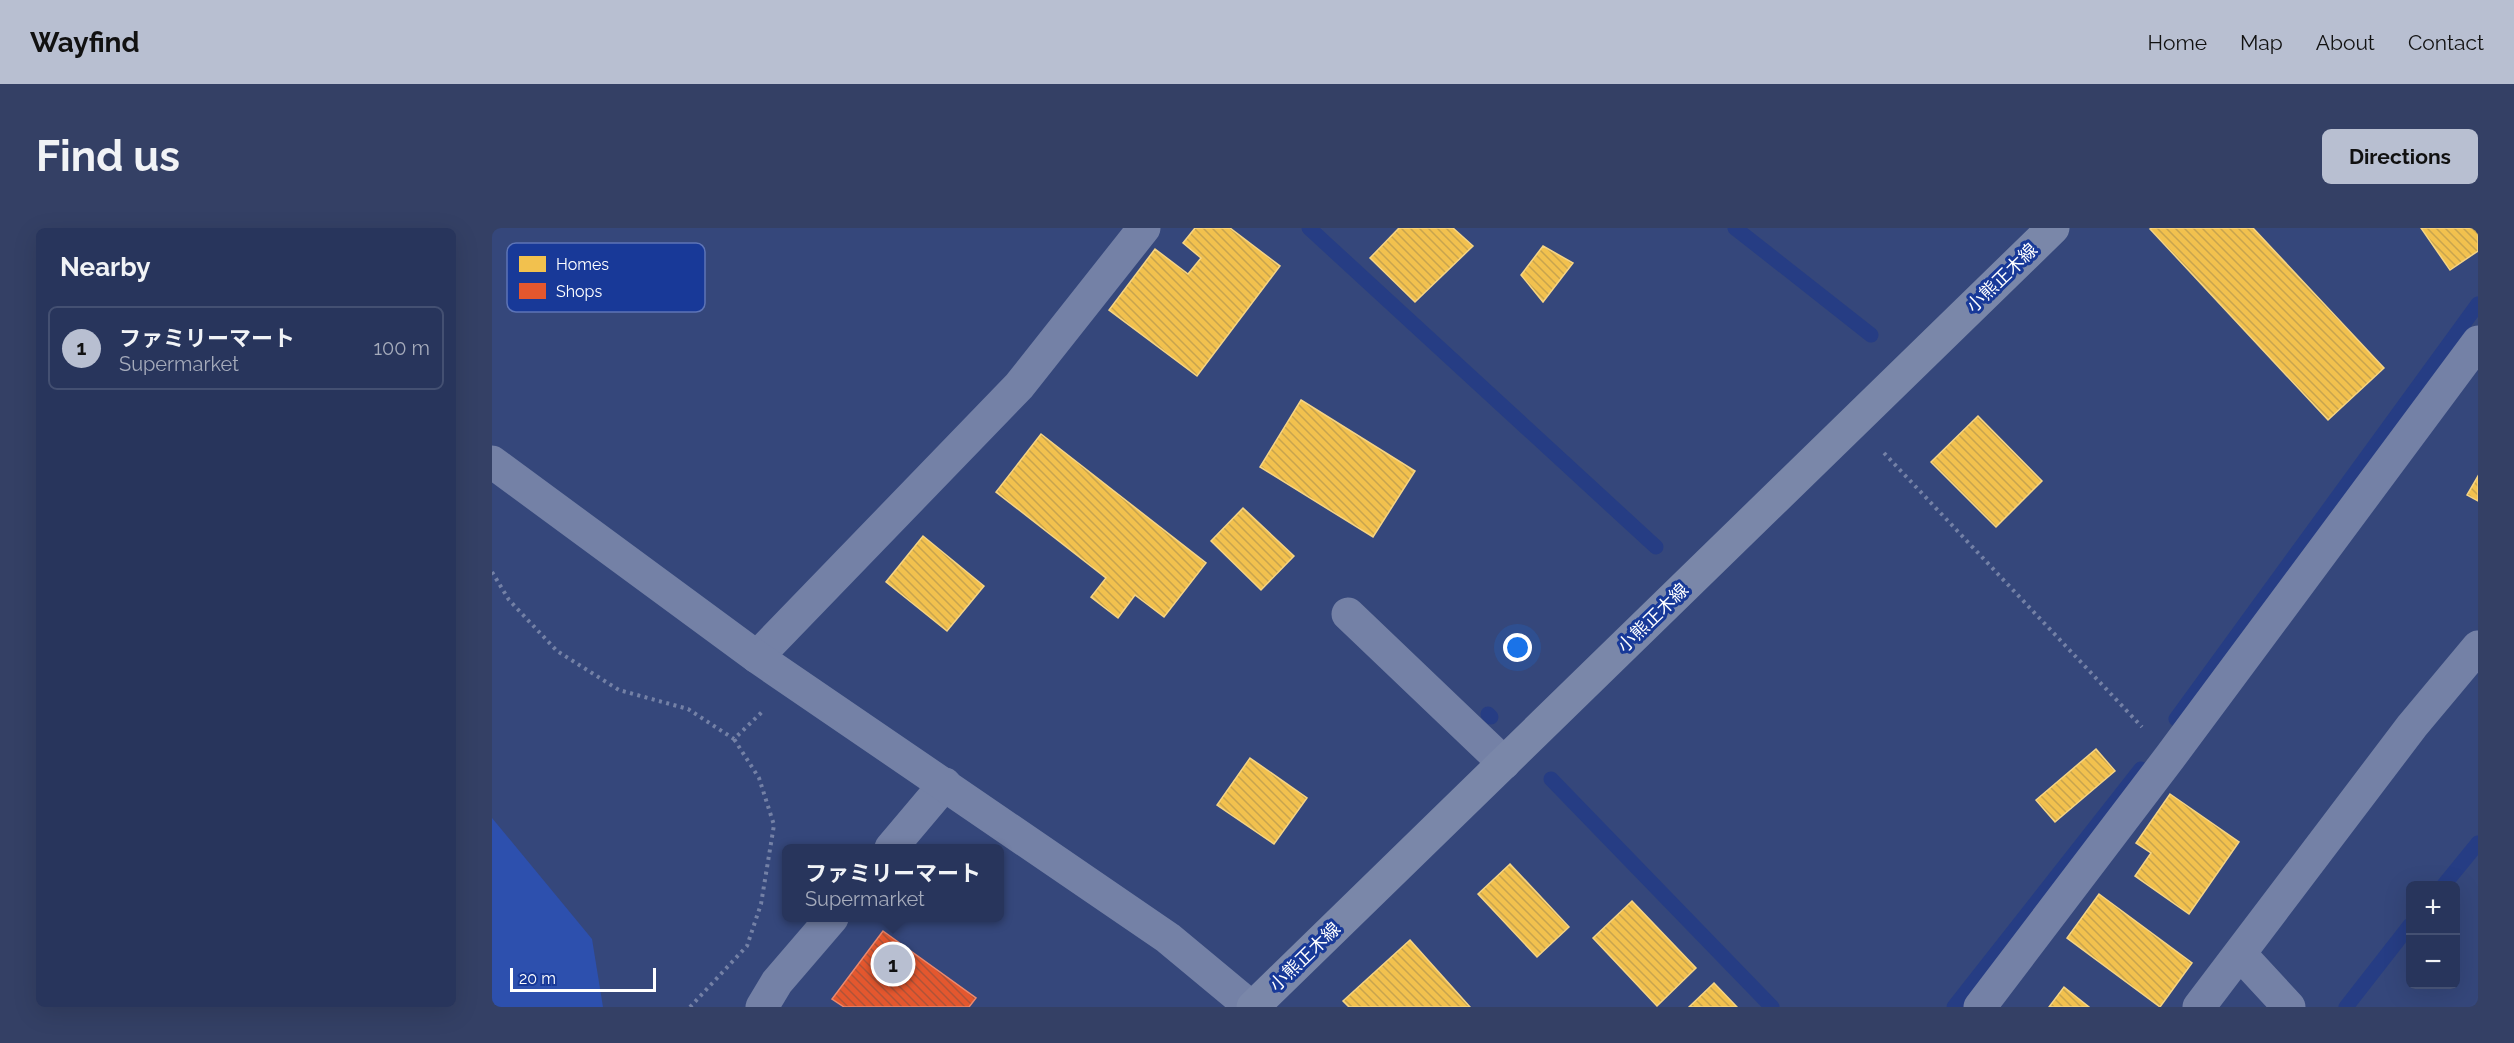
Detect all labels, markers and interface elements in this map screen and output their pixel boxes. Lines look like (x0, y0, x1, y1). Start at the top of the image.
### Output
text: Wayfind (30, 26, 140, 59)
text: Home (2148, 30, 2207, 55)
text: Map (2240, 30, 2283, 55)
text: About (2316, 30, 2375, 55)
text: Contact (2408, 30, 2484, 55)
button: Directions (2322, 129, 2478, 184)
text: Find us (36, 132, 180, 181)
street label: 小熊正木線 (1962, 239, 2041, 316)
legend (507, 243, 705, 312)
text: Nearby (60, 252, 150, 282)
text: Homes (556, 255, 609, 274)
text: Shops (556, 282, 602, 301)
text: ファミリーマート (119, 325, 295, 351)
text: 1 (77, 336, 86, 360)
text: 100 m (373, 336, 430, 360)
text: Supermarket (119, 352, 239, 376)
street label: 小熊正木線 (1613, 579, 1692, 656)
your location (1503, 633, 1532, 662)
popup (782, 844, 1004, 922)
text: ファミリーマート (805, 860, 981, 886)
map controls (2406, 881, 2460, 989)
button: + (2406, 881, 2460, 935)
text: Supermarket (805, 887, 925, 911)
street label: 小熊正木線 (1265, 918, 1344, 995)
button: − (2406, 935, 2460, 989)
pin: 1 (874, 942, 912, 986)
scale bar (510, 965, 656, 992)
text: 20 m (519, 969, 556, 988)

